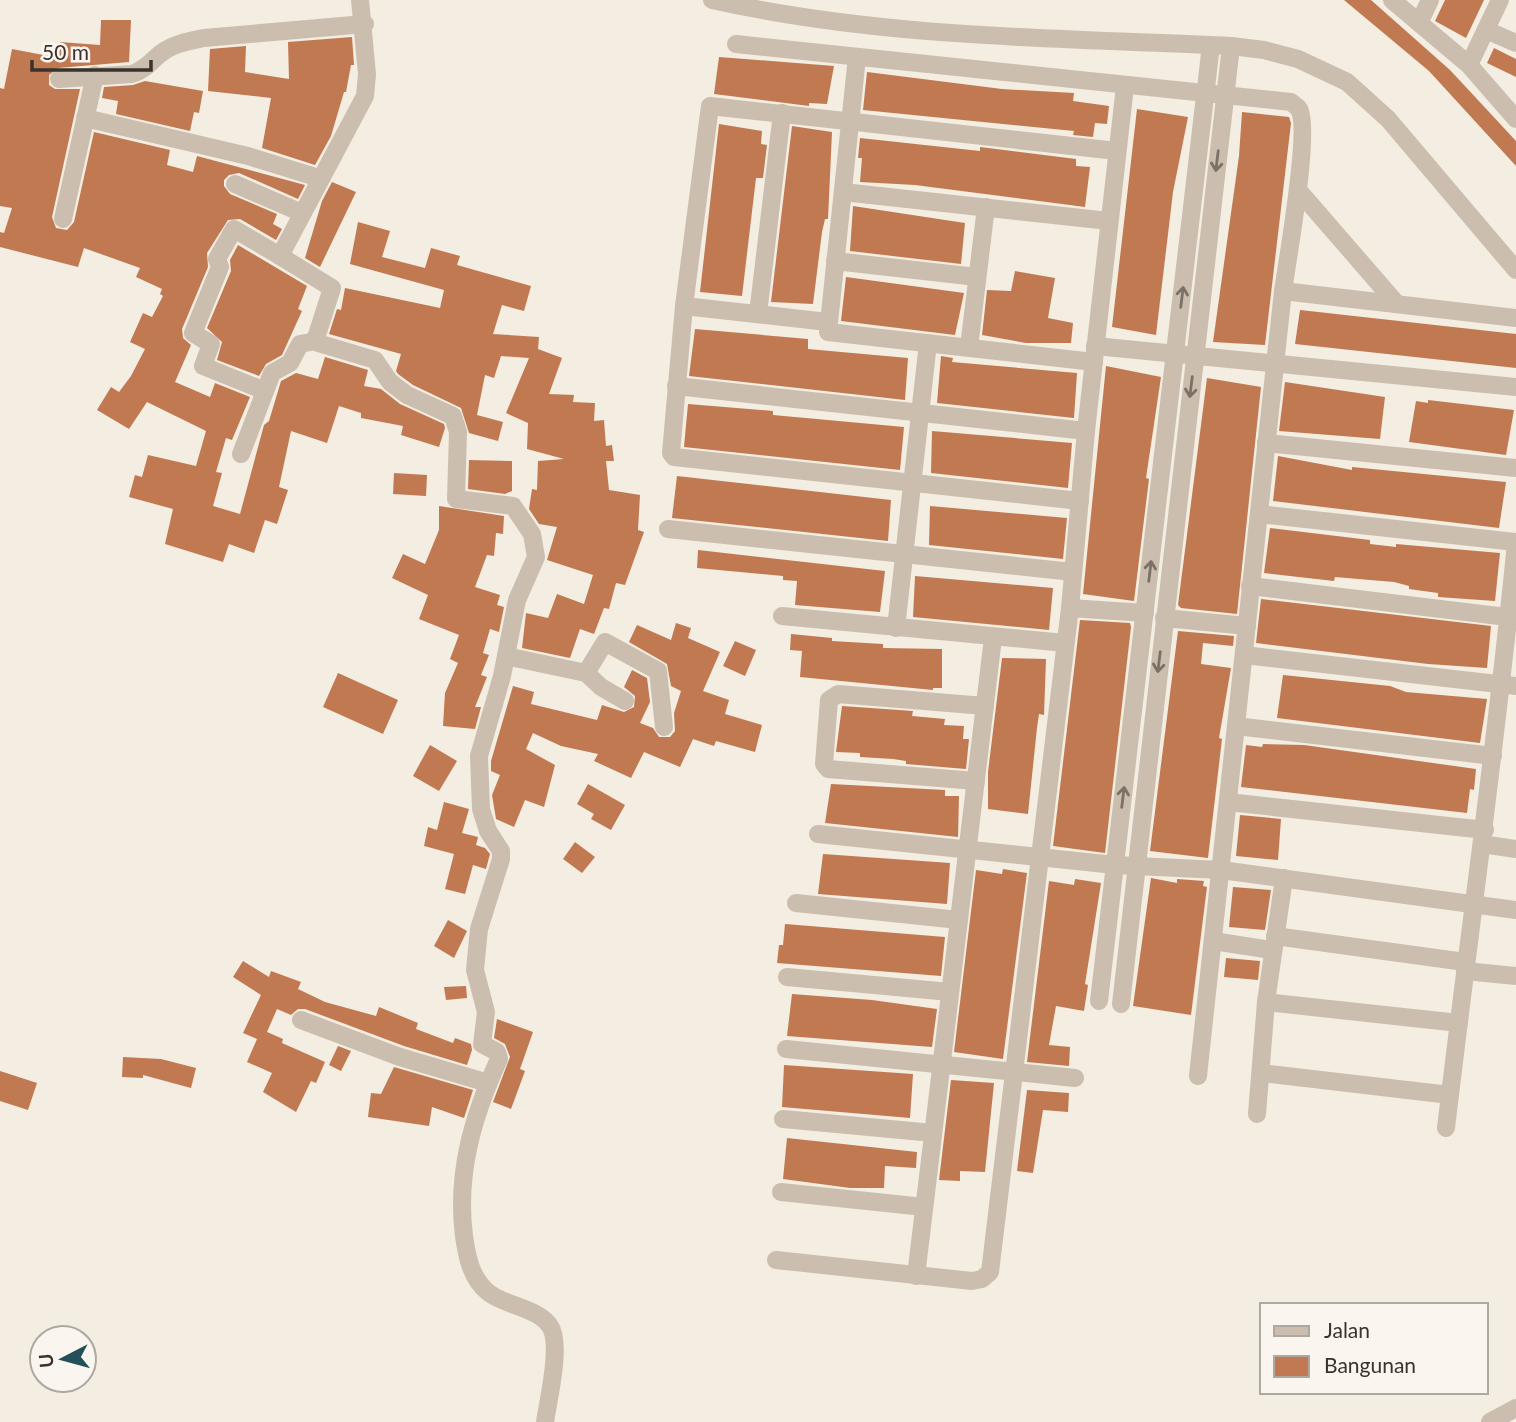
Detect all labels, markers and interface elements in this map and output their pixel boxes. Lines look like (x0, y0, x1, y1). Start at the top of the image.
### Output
scale bar (32, 28, 150, 72)
text: 50 m (42, 39, 89, 64)
one-way arrow (1211, 149, 1224, 172)
one-way arrow (1176, 286, 1189, 309)
one-way arrow (1184, 375, 1197, 398)
one-way arrow (1143, 561, 1156, 583)
one-way arrow (1152, 650, 1165, 672)
one-way arrow (1117, 786, 1130, 809)
legend (1260, 1303, 1488, 1394)
text: Jalan (1324, 1317, 1370, 1342)
north arrow (28, 1324, 98, 1394)
text: Bangunan (1324, 1352, 1416, 1377)
text: U (33, 1353, 58, 1369)

